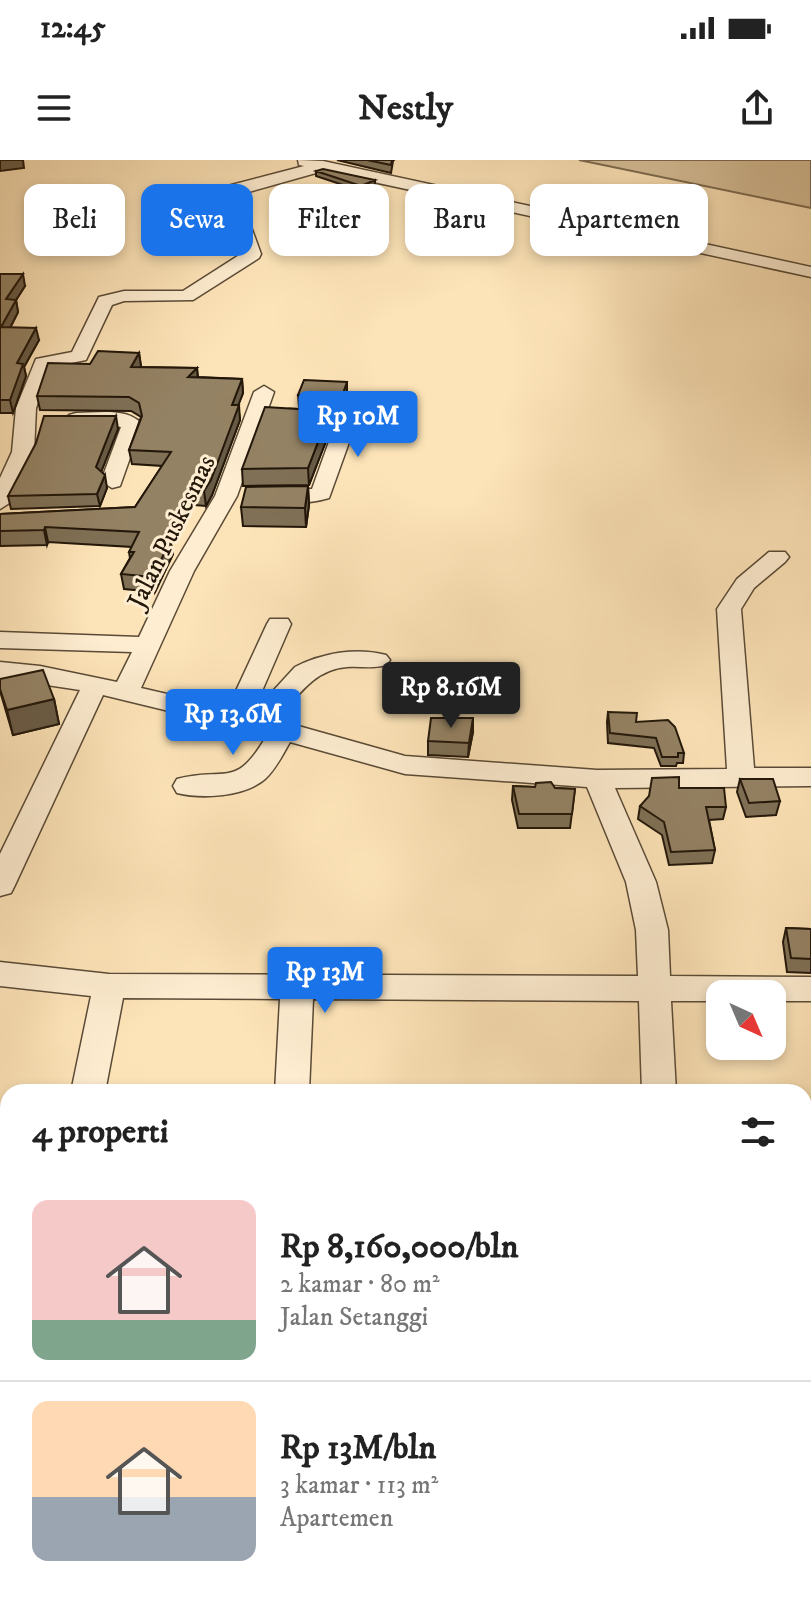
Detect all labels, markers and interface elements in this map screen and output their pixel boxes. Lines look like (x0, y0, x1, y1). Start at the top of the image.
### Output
text: 12:45 (40, 10, 106, 47)
icon: menu (32, 86, 76, 130)
text: Nestly (358, 86, 453, 131)
icon: share (735, 86, 779, 130)
chip: Beli (24, 184, 125, 256)
chip: Sewa (141, 184, 253, 256)
chip: Filter (269, 184, 389, 256)
chip: Baru (405, 184, 514, 256)
chip: Apartemen (530, 184, 708, 256)
pin: Rp 10M (293, 391, 423, 459)
text: Rp 10M (316, 400, 400, 433)
street label: Jalan Puskesmas (120, 450, 223, 616)
pin: Rp 8.16M (368, 662, 534, 730)
text: Rp 8.16M (400, 671, 502, 704)
pin: Rp 13.6M (150, 689, 316, 757)
text: Rp 13.6M (184, 698, 282, 731)
pin: Rp 13M (260, 947, 390, 1015)
text: Rp 13M (286, 956, 364, 989)
north arrow (706, 980, 786, 1060)
map controls (706, 980, 786, 1060)
icon: filters (736, 1110, 780, 1154)
text: 4 properti (32, 1111, 168, 1153)
text: Rp 8,160,000/bln (280, 1226, 519, 1268)
icon: home (96, 1232, 192, 1328)
text: 2 kamar · 80 m² (280, 1268, 440, 1301)
text: Jalan Setanggi (280, 1301, 428, 1334)
text: Rp 13M/bln (280, 1427, 436, 1469)
icon: home (96, 1433, 192, 1529)
text: 3 kamar · 113 m² (280, 1469, 438, 1502)
text: Apartemen (280, 1502, 393, 1535)

